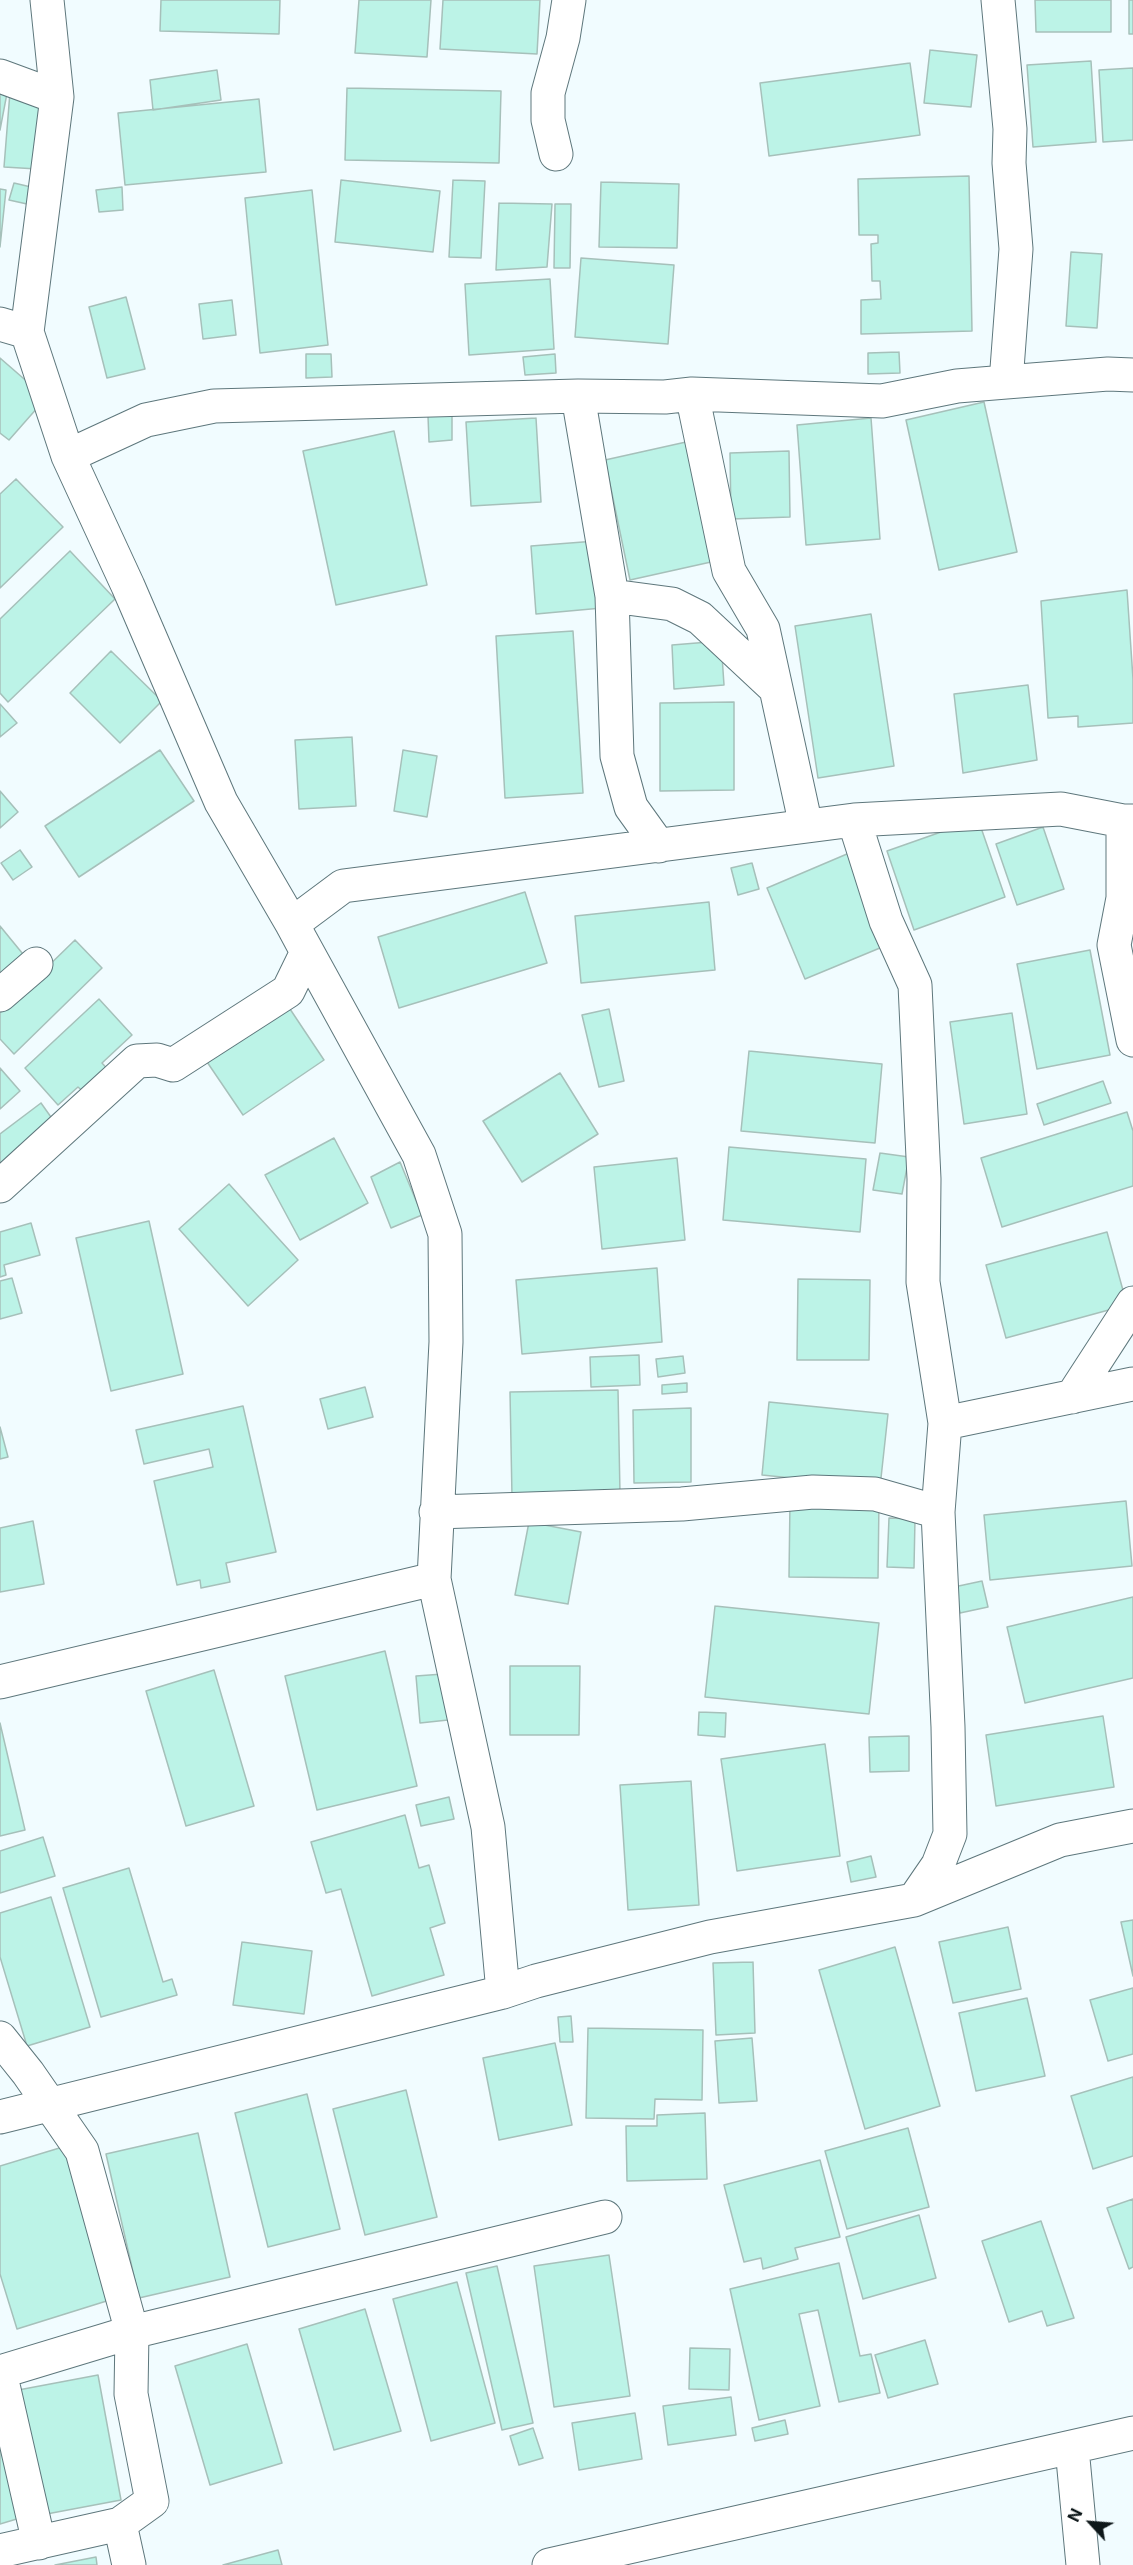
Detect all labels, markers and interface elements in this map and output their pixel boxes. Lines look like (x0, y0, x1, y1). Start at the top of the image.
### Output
north arrow (1061, 2493, 1121, 2553)
text: N (1063, 2505, 1086, 2525)

